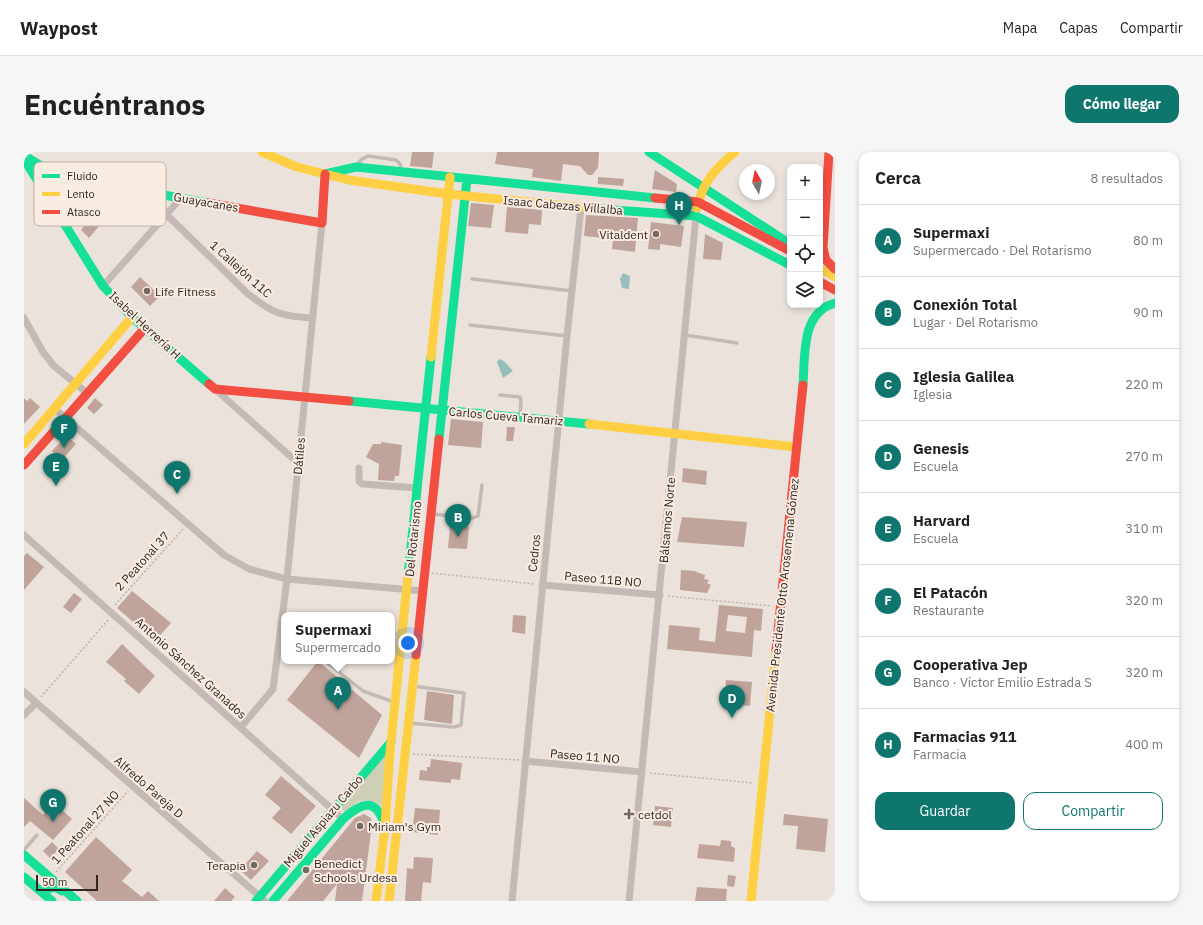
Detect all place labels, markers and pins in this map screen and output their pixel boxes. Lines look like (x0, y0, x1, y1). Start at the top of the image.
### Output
pin: H (666, 192, 692, 225)
place label: Vitaldent (599, 227, 648, 242)
marker: Vitaldent (651, 229, 661, 239)
place label: Life Fitness (155, 284, 216, 299)
marker: Life Fitness (142, 286, 152, 296)
pin: F (51, 415, 77, 448)
pin: E (43, 453, 69, 486)
pin: C (164, 461, 190, 494)
pin: B (445, 504, 471, 537)
pin: A (325, 677, 351, 710)
pin: D (719, 685, 745, 718)
pin: G (40, 789, 66, 822)
place label: cetdol (638, 807, 672, 822)
marker: cetdol (623, 808, 635, 820)
place label: Miriam's Gym (368, 819, 441, 834)
marker: Miriam's Gym (355, 821, 365, 831)
place label: Benedict Schools Urdesa (314, 856, 398, 885)
place label: Terapia (206, 858, 247, 873)
marker: Terapia (249, 860, 259, 870)
marker: Benedict Schools Urdesa (301, 865, 311, 875)

